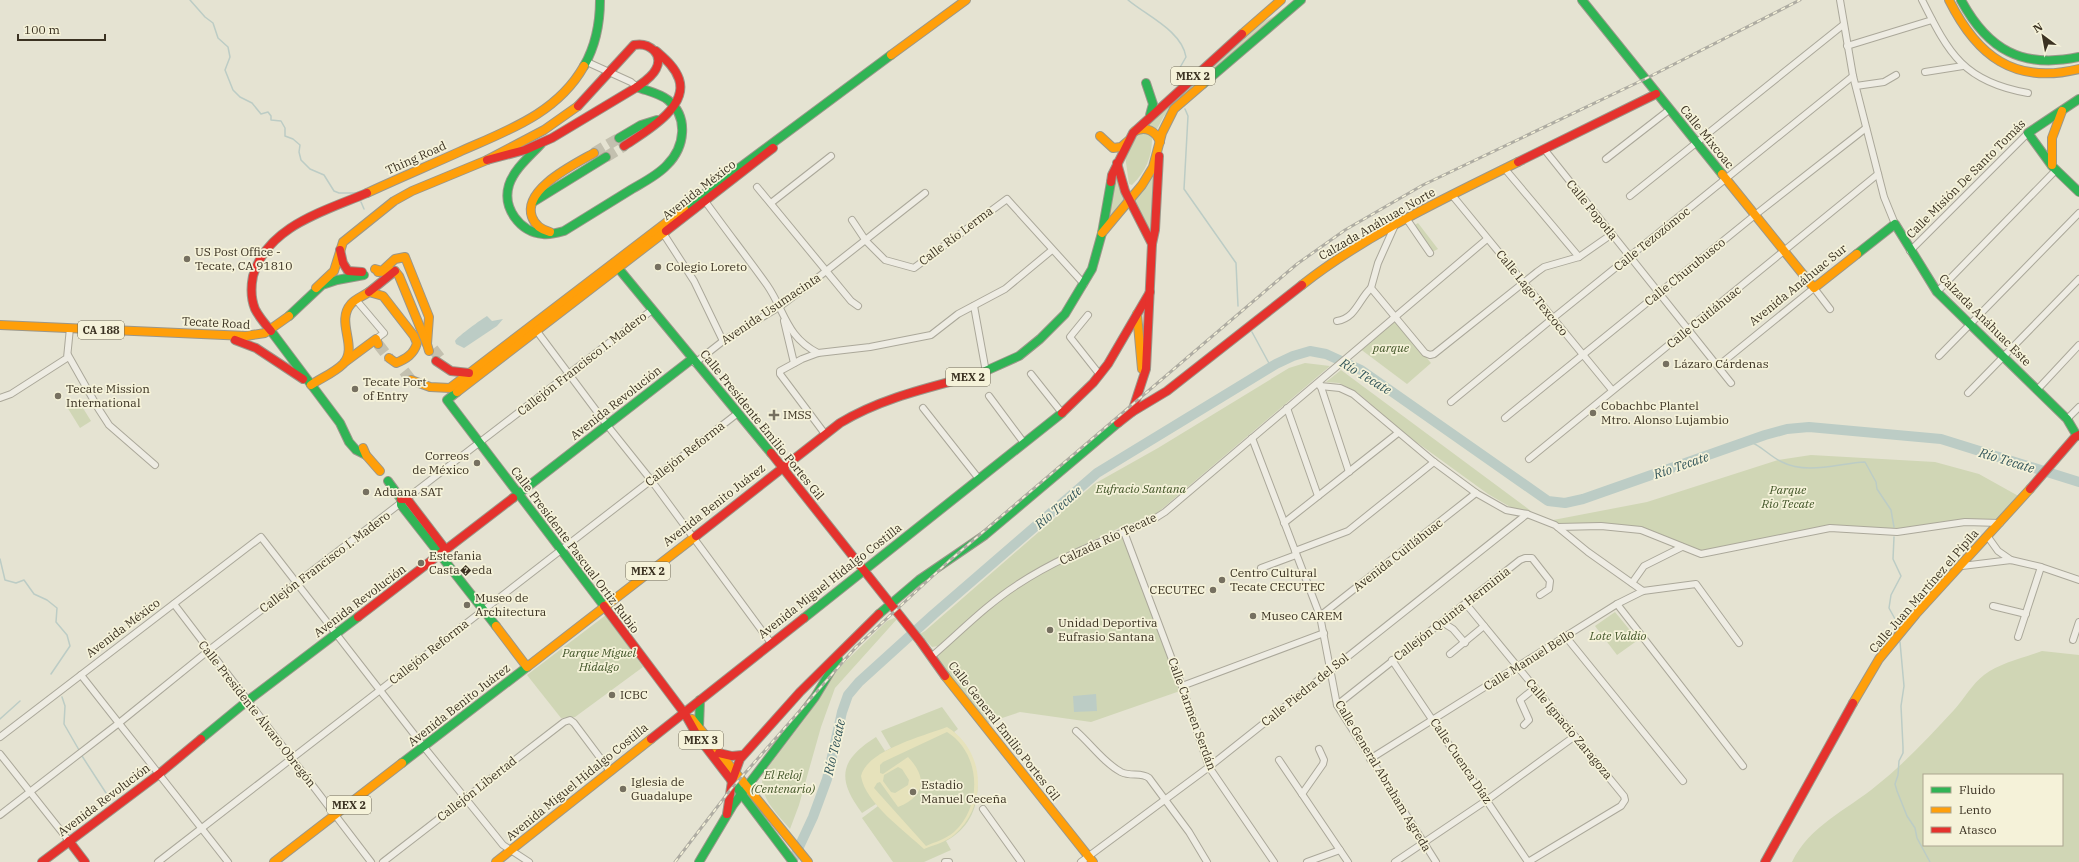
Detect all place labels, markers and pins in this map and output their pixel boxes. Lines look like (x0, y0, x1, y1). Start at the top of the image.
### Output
place label: US Post Office - Tecate, CA 91810 (195, 244, 292, 273)
marker: US Post Office - Tecate, CA 91810 (182, 254, 192, 264)
place label: Colegio Loreto (666, 259, 747, 274)
marker: Colegio Loreto (653, 262, 663, 272)
place label: Lázaro Cárdenas (1674, 356, 1769, 371)
marker: Lázaro Cárdenas (1661, 359, 1671, 369)
place label: Tecate Port of Entry (363, 374, 426, 403)
place label: Tecate Mission International (66, 381, 150, 410)
marker: Tecate Port of Entry (350, 384, 360, 394)
marker: Tecate Mission International (53, 391, 63, 401)
place label: Cobachbc Plantel Mtro. Alonso Lujambio (1601, 398, 1729, 427)
place label: IMSS (783, 407, 812, 422)
marker: Cobachbc Plantel Mtro. Alonso Lujambio (1588, 408, 1598, 418)
marker: IMSS (768, 409, 780, 421)
place label: Correos de México (412, 448, 469, 477)
marker: Correos de México (472, 458, 482, 468)
place label: Aduana SAT (374, 484, 443, 499)
marker: Aduana SAT (361, 487, 371, 497)
place label: Estefania Casta�eda (429, 548, 493, 577)
marker: Estefania Casta�eda (416, 558, 426, 568)
place label: Centro Cultural Tecate CECUTEC (1230, 565, 1325, 594)
marker: Centro Cultural Tecate CECUTEC (1217, 575, 1227, 585)
place label: CECUTEC (1150, 582, 1205, 597)
marker: CECUTEC (1208, 585, 1218, 595)
place label: Museo de Architectura (475, 590, 547, 619)
marker: Museo de Architectura (462, 600, 472, 610)
place label: Museo CAREM (1261, 608, 1343, 623)
marker: Museo CAREM (1248, 611, 1258, 621)
place label: Unidad Deportiva Eufrasio Santana (1058, 615, 1158, 644)
marker: Unidad Deportiva Eufrasio Santana (1045, 625, 1055, 635)
place label: ICBC (620, 687, 648, 702)
marker: ICBC (607, 690, 617, 700)
place label: Iglesia de Guadalupe (631, 774, 692, 803)
place label: Estadio Manuel Ceceña (921, 777, 1007, 806)
marker: Iglesia de Guadalupe (618, 784, 628, 794)
marker: Estadio Manuel Ceceña (908, 787, 918, 797)

